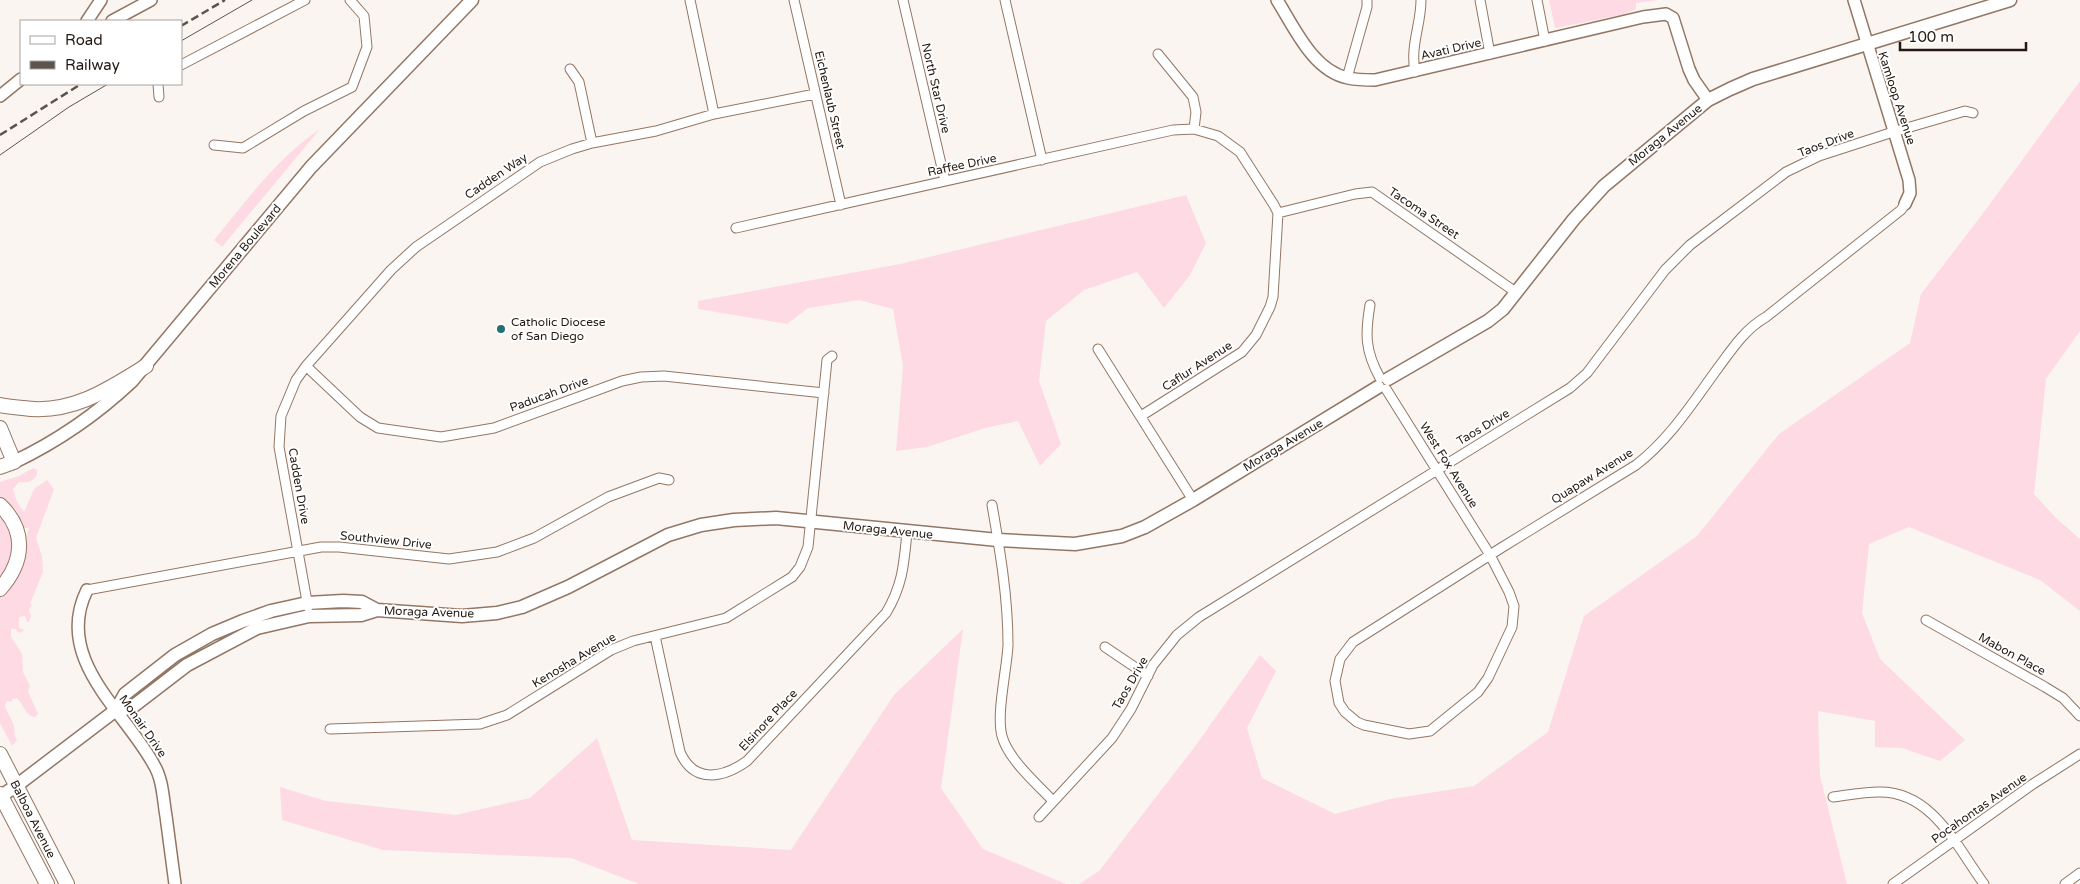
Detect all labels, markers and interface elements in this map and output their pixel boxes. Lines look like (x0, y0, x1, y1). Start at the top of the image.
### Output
legend (20, 20, 182, 85)
scale bar (1900, 20, 2026, 52)
text: 100 m (1908, 28, 1954, 46)
text: Road (65, 31, 103, 49)
street label: Avati Drive (1419, 35, 1483, 63)
street label: North Star Drive (919, 42, 953, 135)
street label: Eichenlaub Street (812, 49, 848, 151)
street label: Kamloop Avenue (1875, 50, 1919, 146)
text: Railway (65, 56, 120, 74)
street label: Moraga Avenue (1625, 101, 1705, 169)
street label: Taos Drive (1796, 126, 1856, 160)
street label: Cadden Way (462, 150, 530, 202)
street label: Raffee Drive (926, 151, 998, 179)
street label: Tacoma Street (1386, 184, 1462, 242)
street label: Morena Boulevard (206, 201, 284, 291)
place label: Catholic Diocese of San Diego (511, 315, 606, 343)
marker: Catholic Diocese of San Diego (495, 323, 507, 335)
street label: Caflur Avenue (1159, 338, 1235, 394)
street label: Paducah Drive (508, 373, 590, 415)
street label: Taos Drive (1454, 406, 1512, 448)
street label: Moraga Avenue (1241, 416, 1326, 474)
street label: West Fox Avenue (1417, 420, 1481, 511)
street label: Quapaw Avenue (1549, 445, 1636, 507)
street label: Cadden Drive (285, 447, 313, 525)
street label: Moraga Avenue (842, 518, 934, 542)
street label: Southview Drive (339, 528, 433, 552)
street label: Moraga Avenue (384, 603, 475, 621)
street label: Kenosha Avenue (530, 629, 619, 691)
street label: Mabon Place (1976, 630, 2048, 678)
street label: Taos Drive (1109, 654, 1151, 712)
street label: Elsinore Place (736, 686, 800, 754)
street label: Monair Drive (116, 692, 170, 760)
street label: Pocahontas Avenue (1929, 770, 2030, 846)
street label: Balboa Avenue (7, 778, 59, 861)

